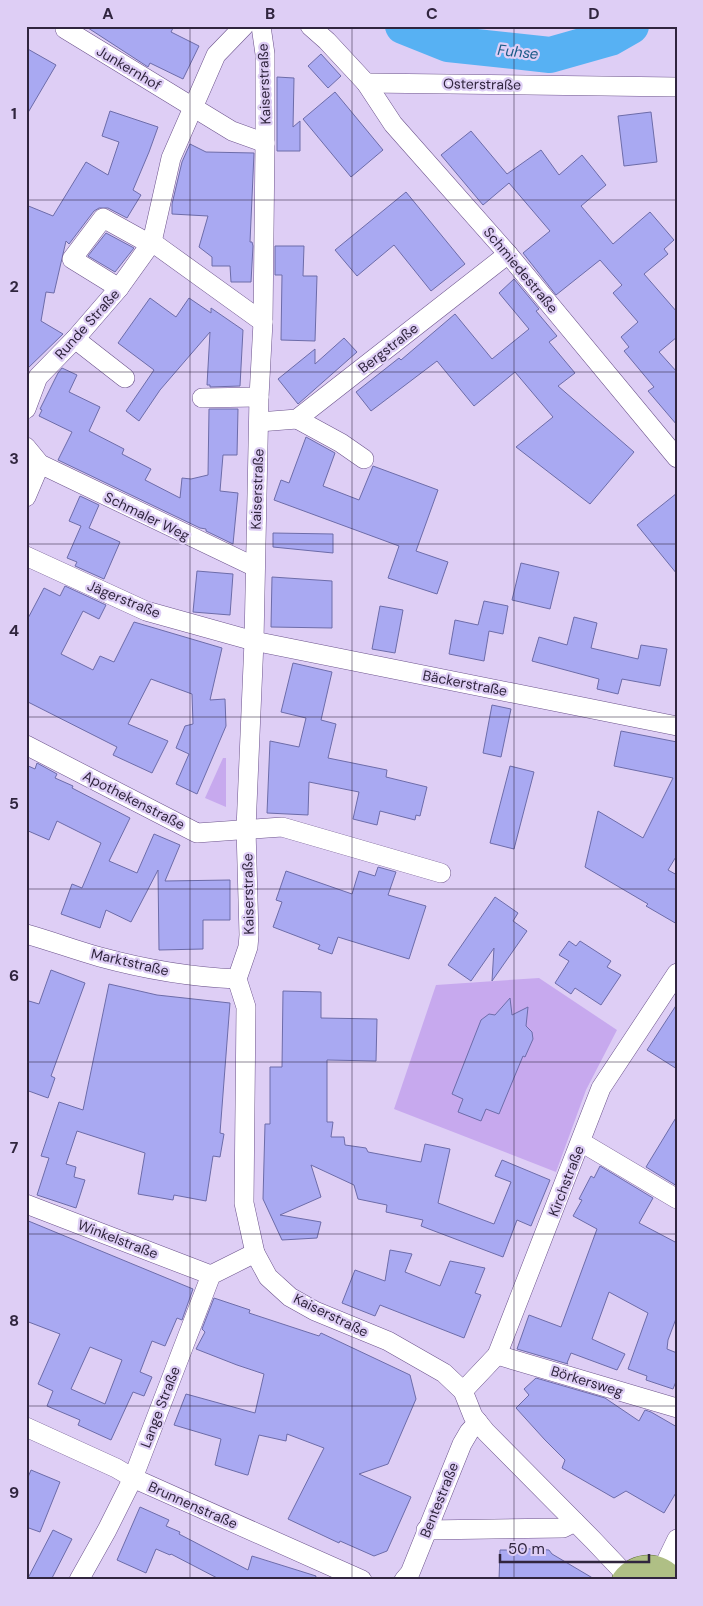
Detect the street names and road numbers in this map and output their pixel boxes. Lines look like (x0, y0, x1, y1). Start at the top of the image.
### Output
street label: Junkernhof (94, 42, 165, 94)
street label: Kaiserstraße (254, 43, 274, 125)
street label: Osterstraße (443, 74, 521, 94)
street label: Schmiedestraße (480, 223, 562, 317)
street label: Runde Straße (51, 285, 123, 363)
street label: Bergstraße (354, 319, 422, 377)
street label: Kaiserstraße (247, 448, 267, 530)
street label: Schmaler Weg (101, 488, 193, 545)
street label: Jägerstraße (85, 576, 163, 622)
street label: Bäckerstraße (421, 666, 509, 700)
street label: Apothekenstraße (80, 767, 188, 833)
street label: Kaiserstraße (238, 853, 258, 935)
street label: Marktstraße (89, 944, 171, 980)
street label: Kirchstraße (544, 1143, 588, 1219)
street label: Winkelstraße (75, 1215, 161, 1263)
street label: Kaiserstraße (291, 1289, 371, 1341)
street label: Börkersweg (549, 1362, 625, 1401)
street label: Lange Straße (136, 1364, 184, 1450)
street label: Bentestraße (416, 1460, 462, 1540)
street label: Brunnenstraße (146, 1477, 240, 1533)

